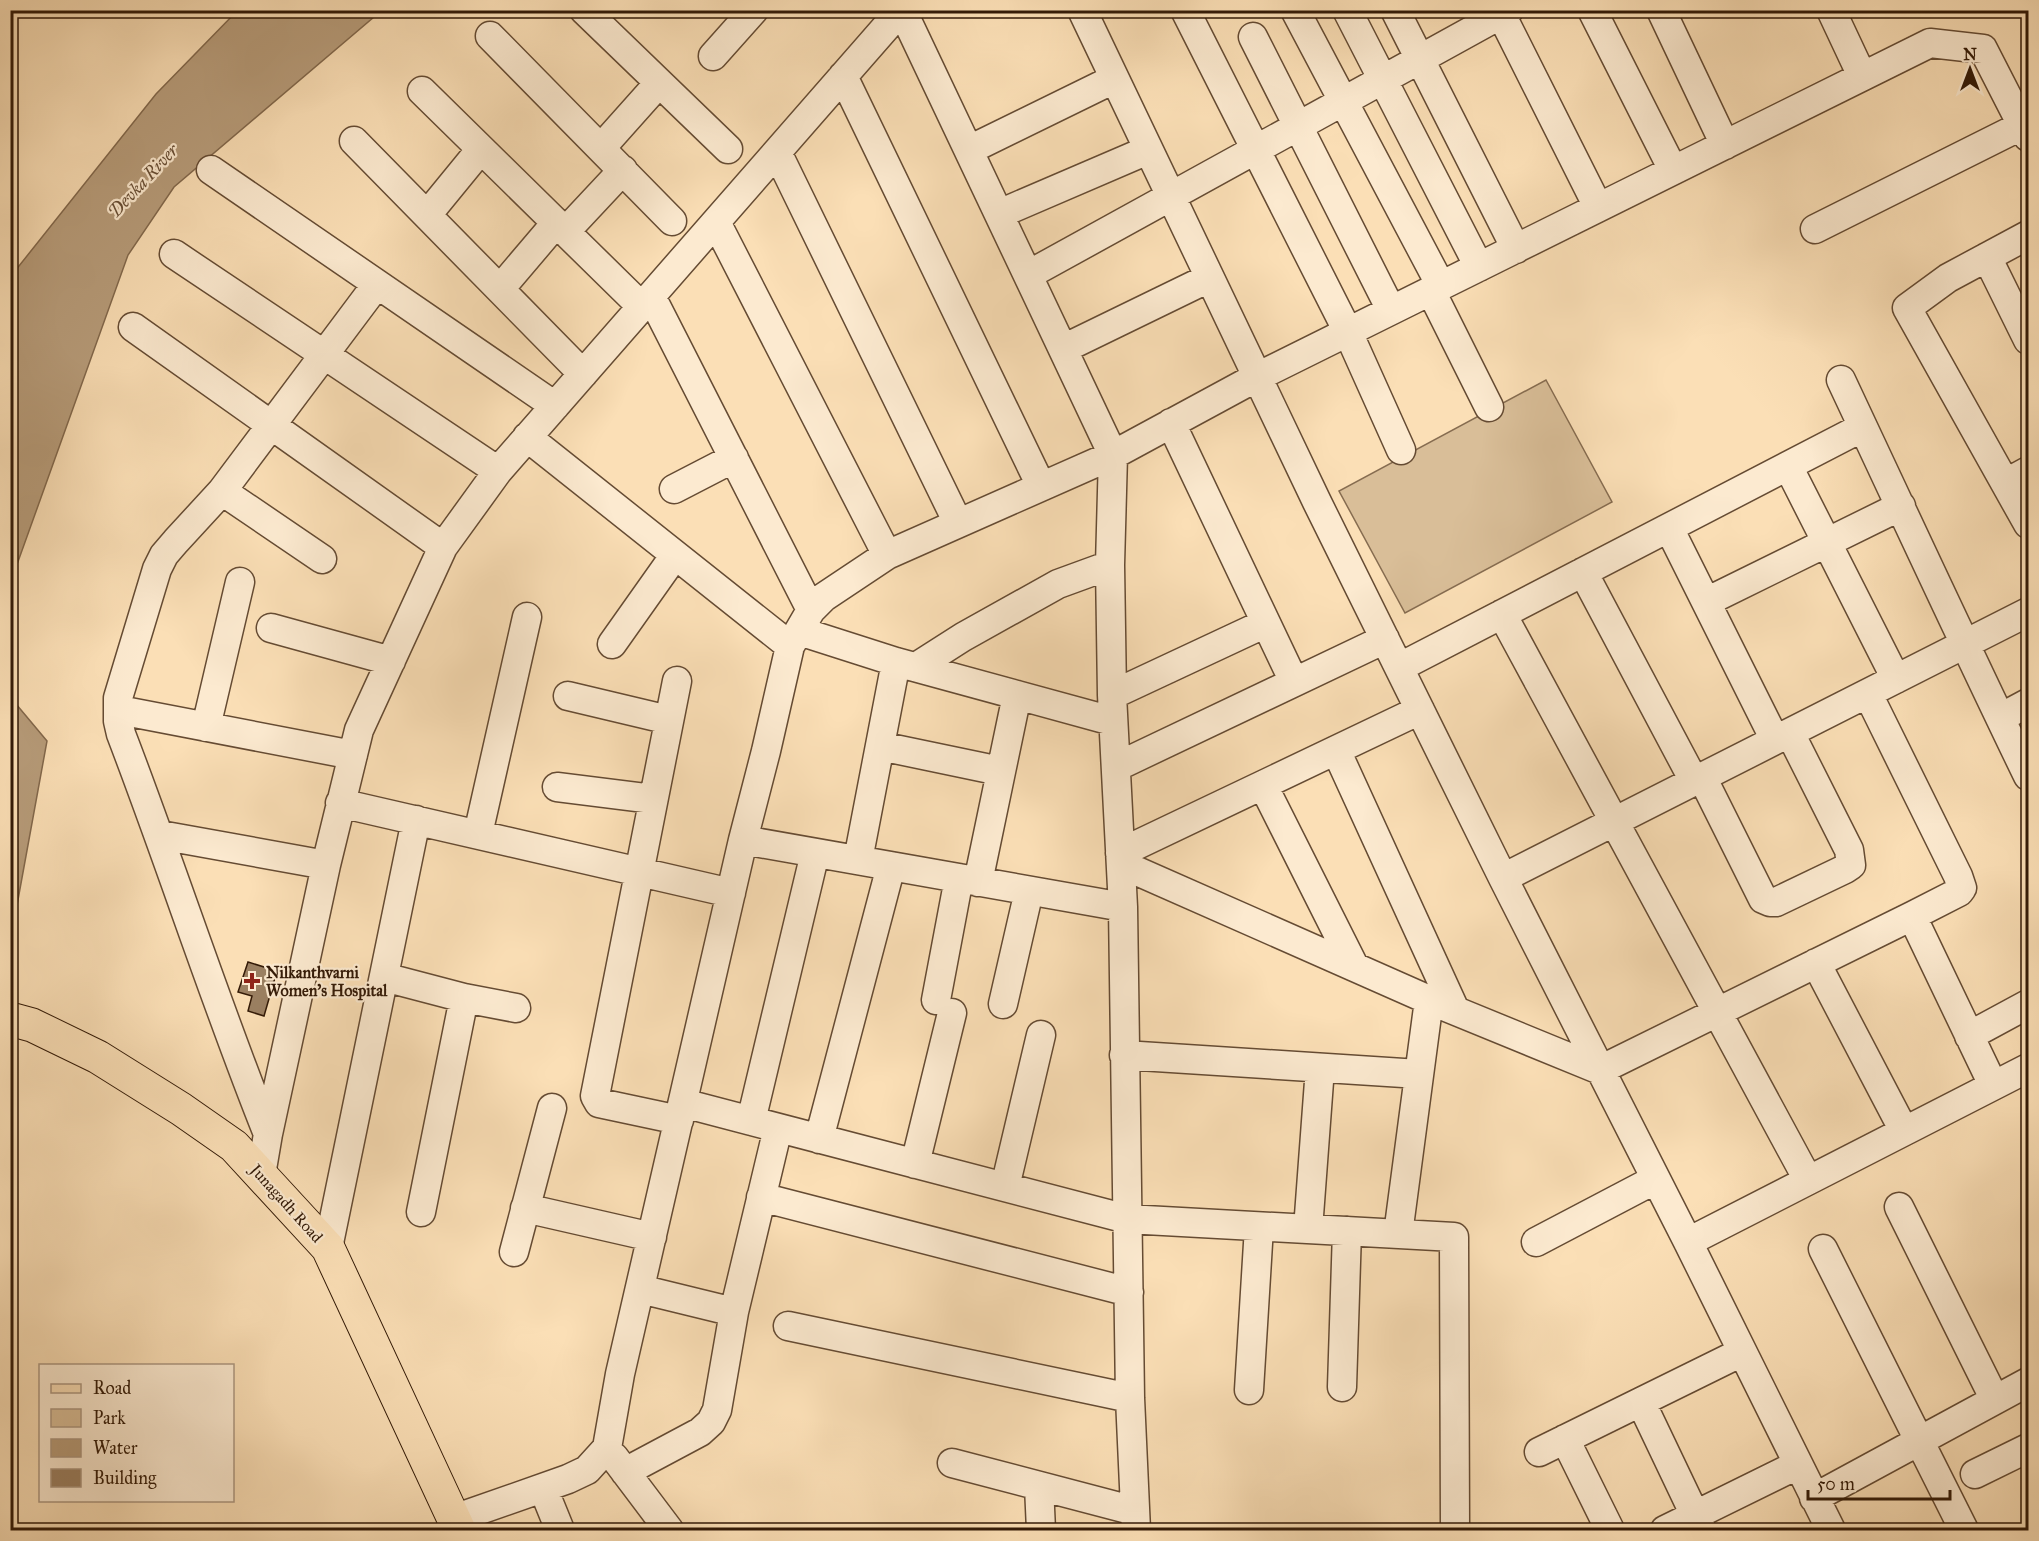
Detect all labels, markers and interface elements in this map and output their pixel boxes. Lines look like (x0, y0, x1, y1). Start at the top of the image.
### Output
north arrow (1940, 39, 2000, 99)
text: N (1963, 45, 1977, 64)
water label: Devka River (103, 138, 184, 223)
place label: Nilkanthvarni Women's Hospital (266, 963, 388, 1001)
marker: Nilkanthvarni Women's Hospital (243, 972, 261, 990)
street label: Junagadh Road (244, 1159, 327, 1247)
legend (39, 1364, 234, 1502)
text: Road (93, 1377, 131, 1399)
text: Park (93, 1407, 126, 1429)
text: Water (93, 1437, 138, 1459)
scale bar (1808, 1463, 1950, 1501)
text: Building (93, 1467, 157, 1490)
text: 50 m (1817, 1473, 1855, 1495)

